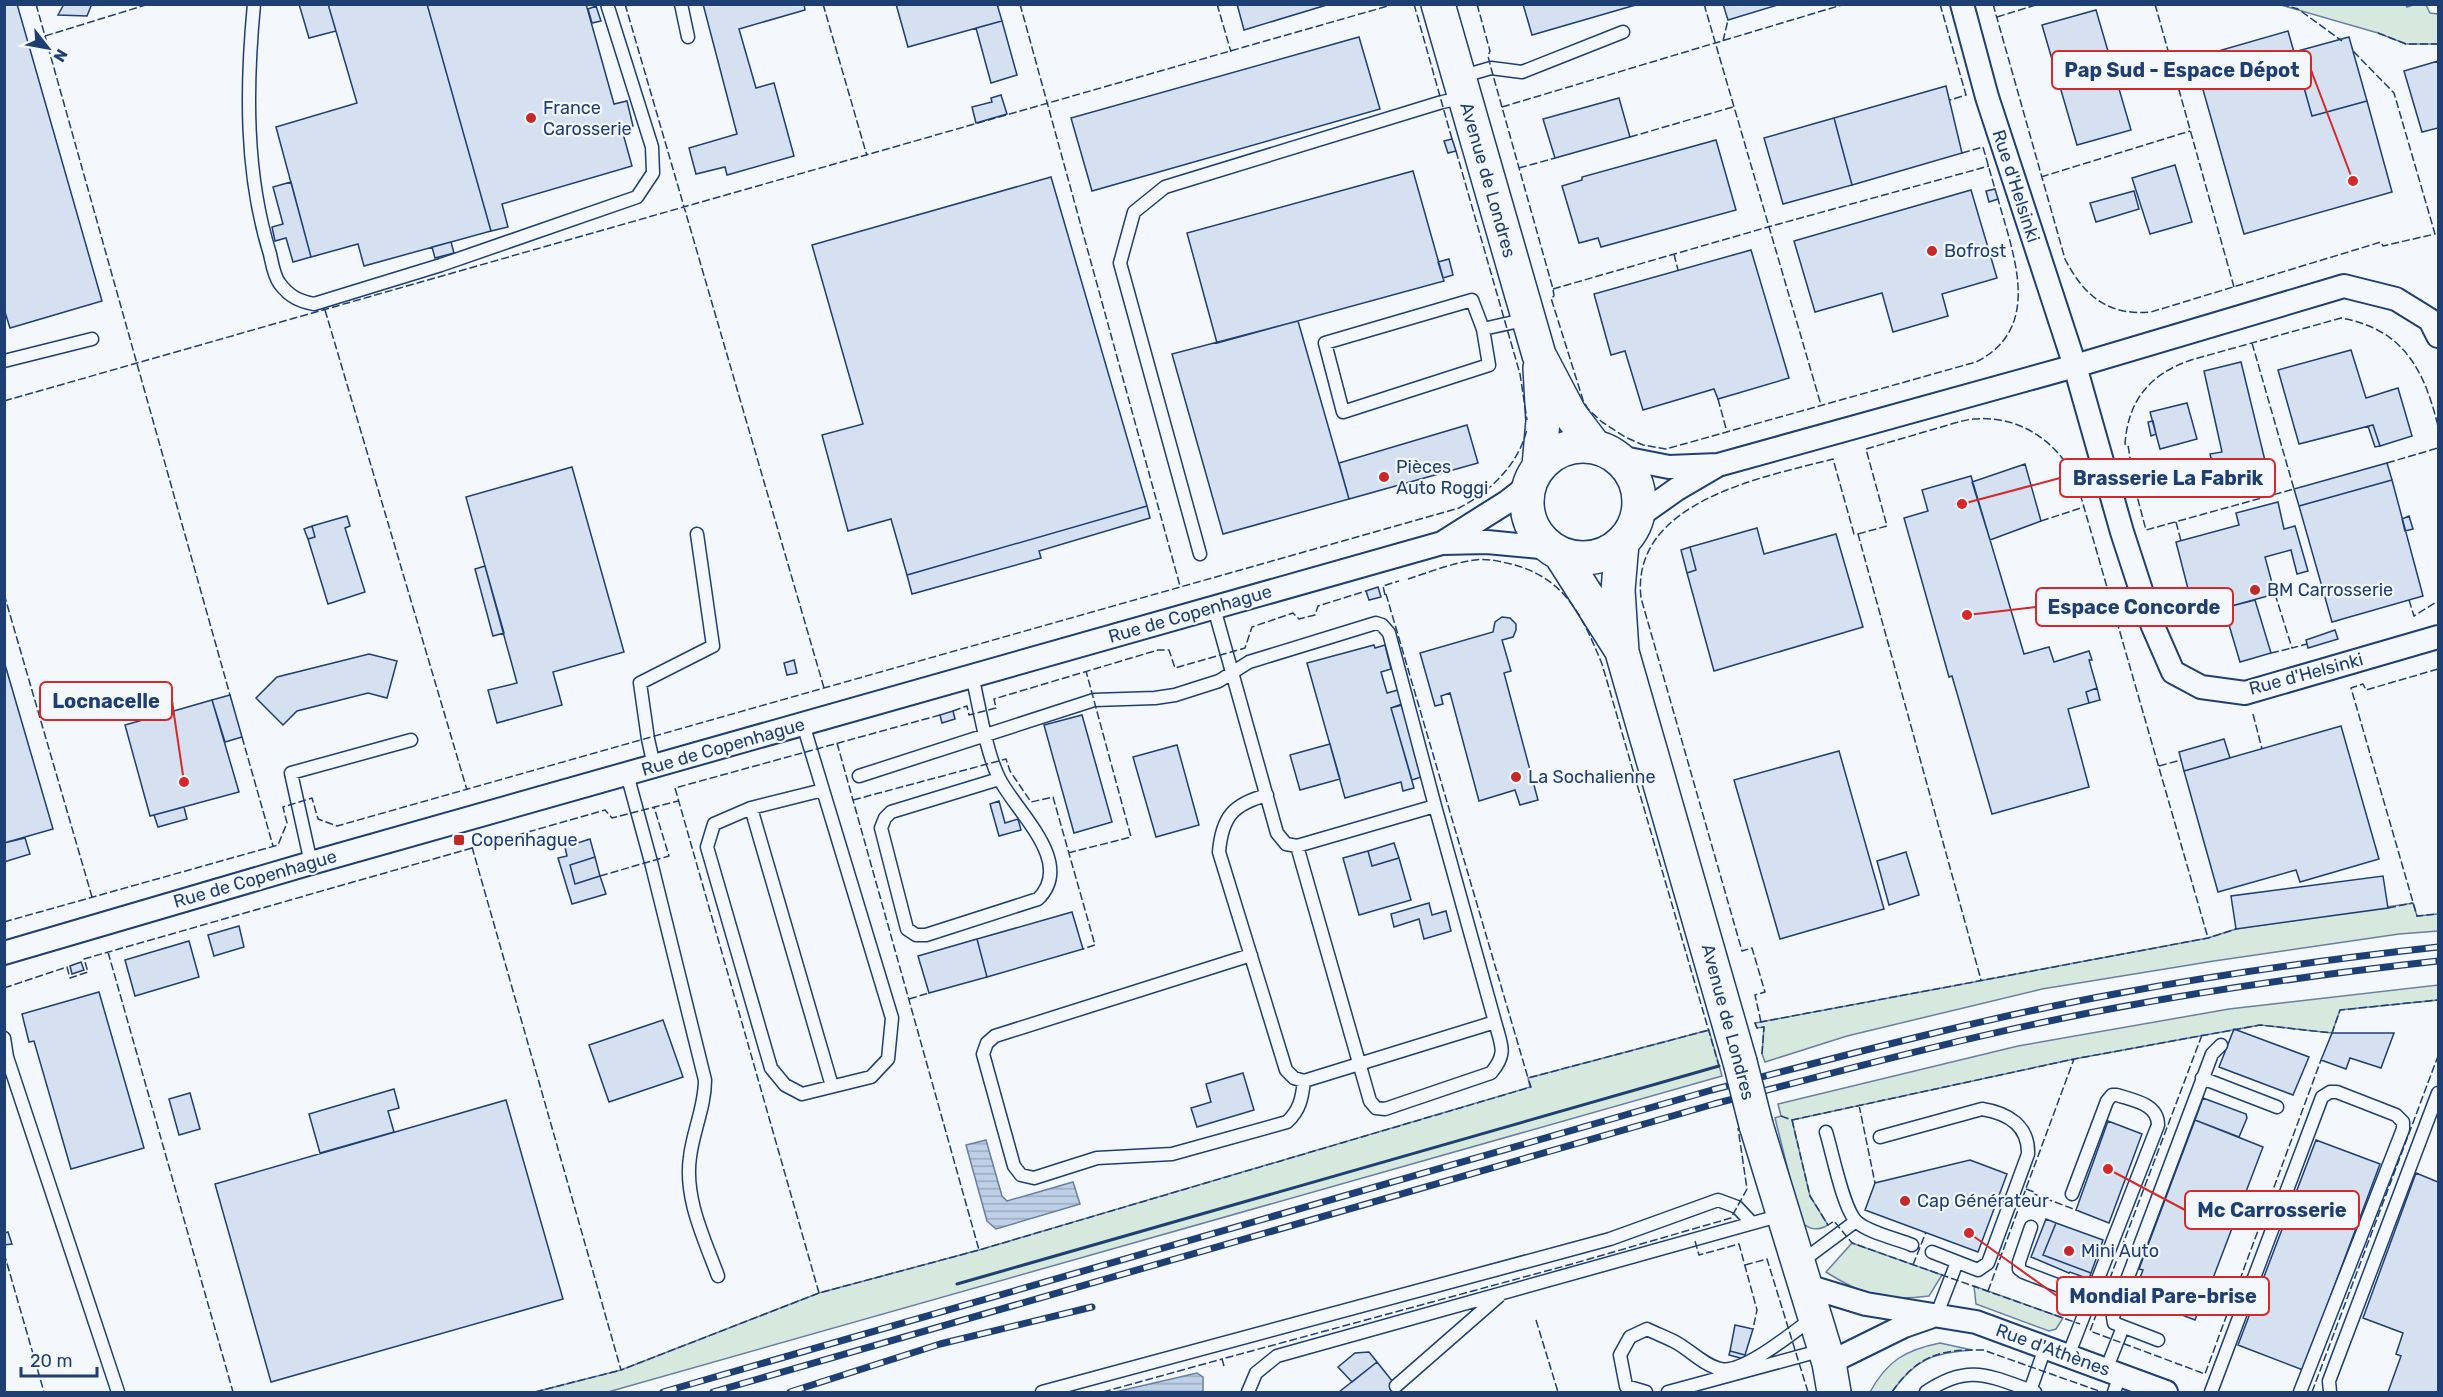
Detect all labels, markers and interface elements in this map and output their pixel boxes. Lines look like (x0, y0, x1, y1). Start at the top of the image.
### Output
north arrow (18, 18, 78, 78)
text: N (49, 46, 72, 65)
callout: Pap Sud - Espace Dépot (2052, 51, 2311, 89)
text: Pap Sud - Espace Dépot (2064, 58, 2300, 82)
place label: France Carosserie (543, 97, 632, 140)
street label: Avenue de Londres (1455, 100, 1521, 260)
marker: France Carosserie (524, 111, 538, 125)
street label: Rue d'Helsinki (1987, 127, 2045, 245)
place label: Bofrost (1944, 240, 2006, 262)
marker: Bofrost (1925, 244, 1939, 258)
place label: Pièces Auto Roggi (1396, 456, 1488, 499)
callout: Brasserie La Fabrik (2060, 459, 2275, 497)
text: Brasserie La Fabrik (2073, 466, 2264, 490)
marker: Pièces Auto Roggi (1377, 470, 1391, 484)
place label: BM Carrosserie (2267, 579, 2393, 601)
street label: Rue de Copenhague (1106, 580, 1274, 648)
marker: BM Carrosserie (2248, 583, 2262, 597)
callout: Espace Concorde (2036, 588, 2233, 626)
text: Espace Concorde (2048, 595, 2221, 619)
street label: Rue d'Helsinki (2247, 648, 2365, 700)
callout: Locnacelle (40, 682, 172, 720)
text: Locnacelle (52, 689, 160, 713)
street label: Rue de Copenhague (639, 713, 807, 781)
place label: La Sochalienne (1528, 766, 1656, 788)
marker: La Sochalienne (1509, 770, 1523, 784)
place label: Copenhague (471, 829, 578, 851)
marker: Copenhague (452, 833, 466, 847)
street label: Rue de Copenhague (171, 845, 339, 913)
street label: Avenue de Londres (1697, 942, 1759, 1102)
place label: Cap Générateur (1917, 1190, 2049, 1212)
callout: Mc Carrosserie (2185, 1191, 2359, 1229)
marker: Cap Générateur (1898, 1194, 1912, 1208)
text: Mc Carrosserie (2197, 1198, 2347, 1222)
place label: Mini Auto (2081, 1240, 2159, 1262)
marker: Mini Auto (2062, 1244, 2076, 1258)
callout: Mondial Pare-brise (2057, 1277, 2269, 1315)
text: Mondial Pare-brise (2069, 1284, 2257, 1308)
street label: Rue d'Athènes (1993, 1319, 2113, 1381)
scale bar (21, 1340, 98, 1378)
text: 20 m (30, 1350, 72, 1372)

